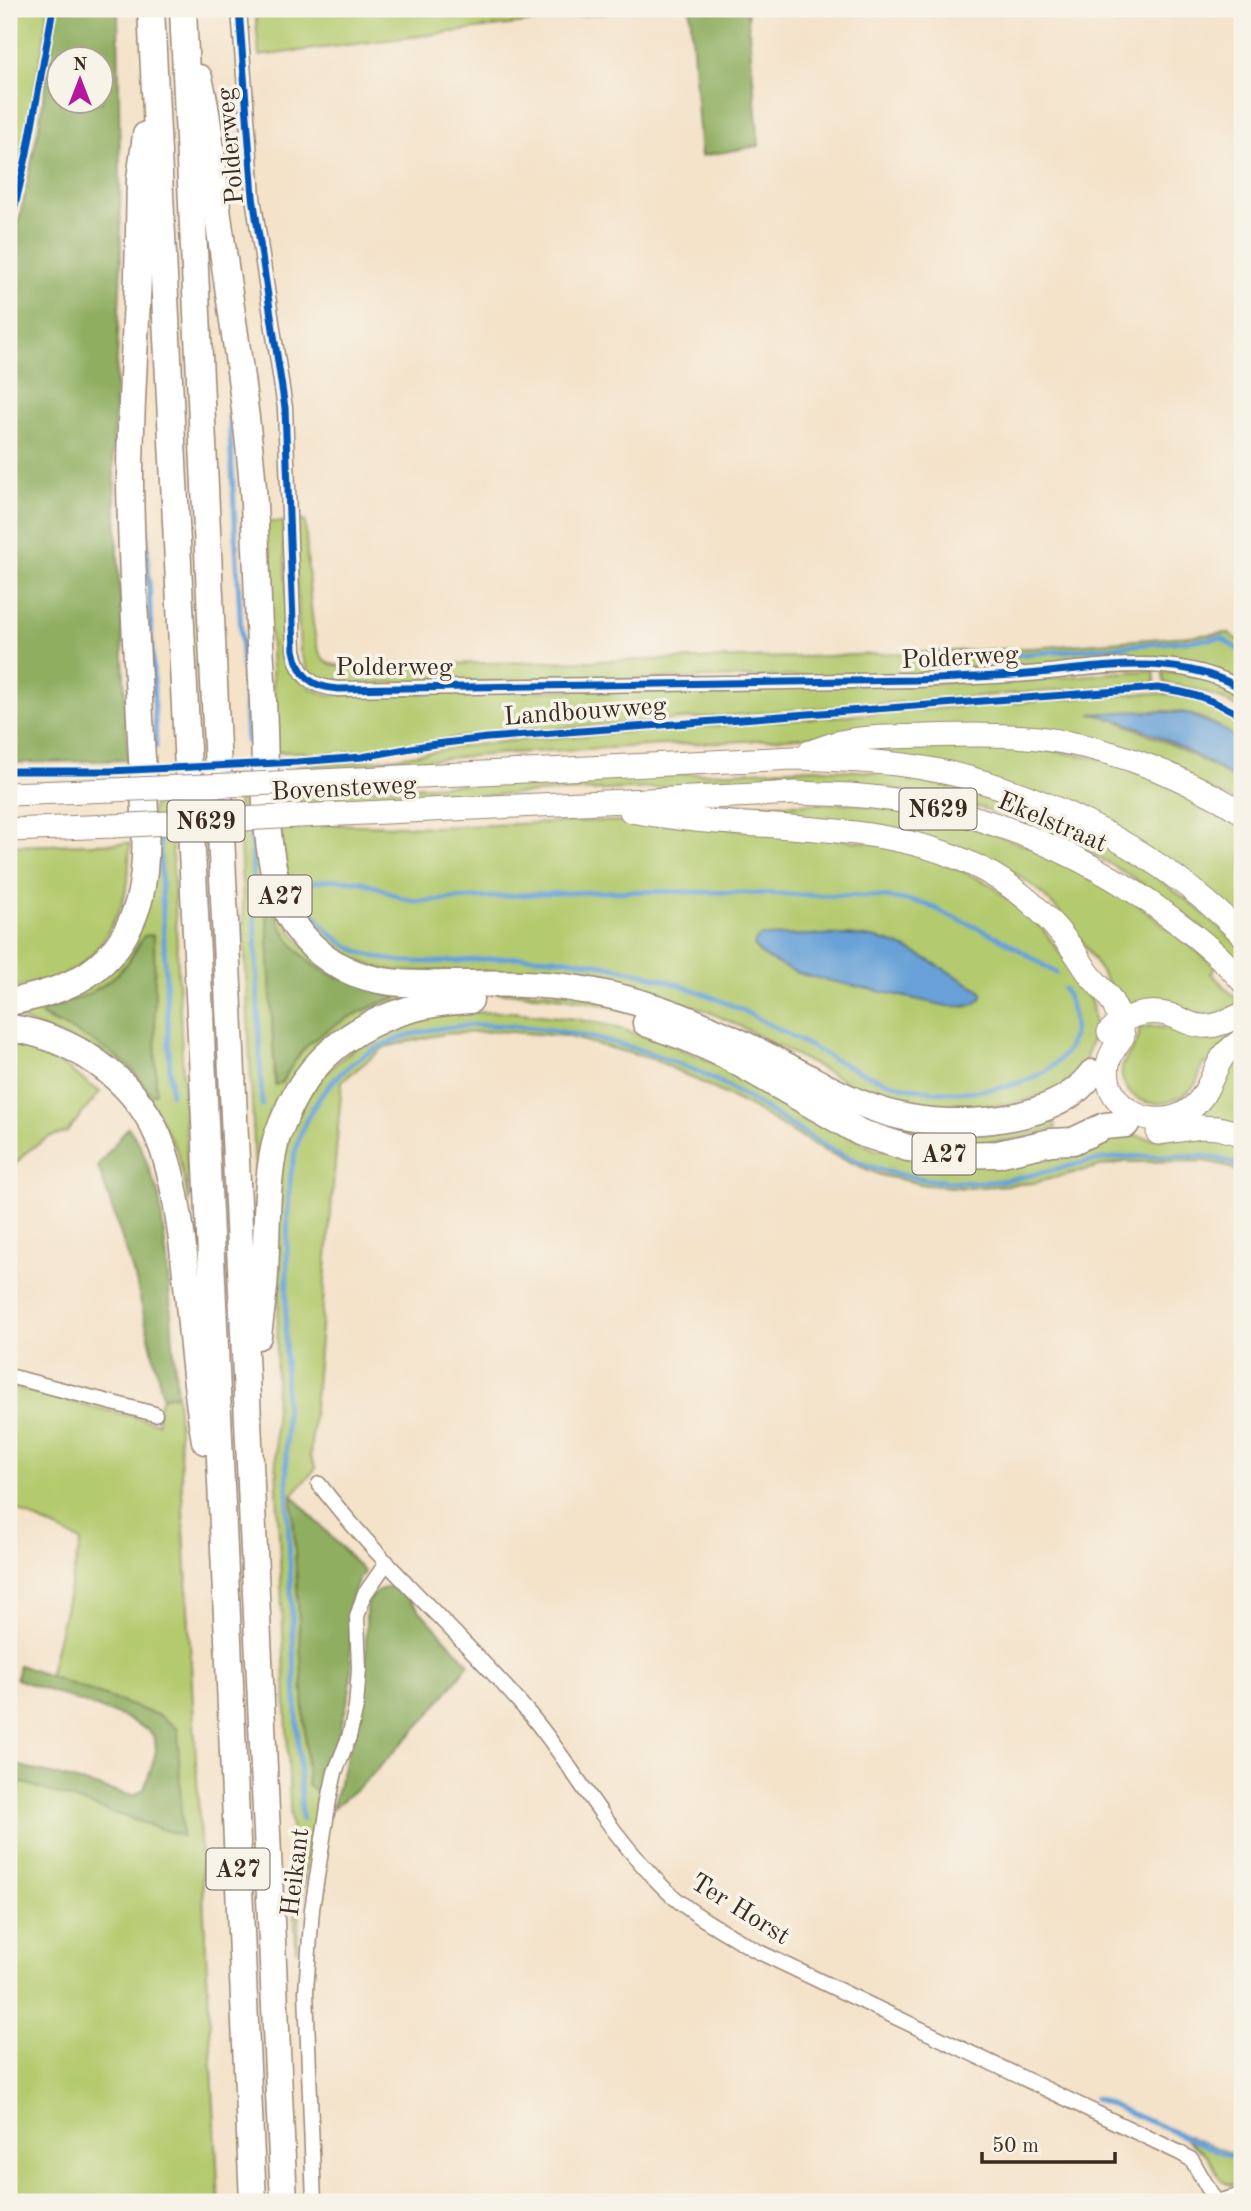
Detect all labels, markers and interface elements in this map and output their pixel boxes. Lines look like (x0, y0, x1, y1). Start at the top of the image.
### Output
north arrow (46, 46, 116, 116)
text: N (73, 56, 88, 75)
street label: Polderweg (213, 86, 249, 205)
street label: Polderweg (901, 642, 1019, 674)
street label: Polderweg (335, 655, 453, 681)
street label: Landbouwweg (503, 693, 667, 731)
street label: Bovensteweg (271, 772, 417, 806)
road number: N629 (900, 788, 976, 830)
street label: Ekelstraat (994, 788, 1111, 858)
road number: N629 (168, 800, 244, 842)
road number: A27 (248, 876, 312, 916)
road number: A27 (912, 1134, 976, 1174)
street label: Heikant (278, 1826, 314, 1918)
road number: A27 (206, 1848, 270, 1890)
street label: Ter Horst (686, 1869, 794, 1950)
scale bar (982, 2120, 1114, 2164)
text: 50 m (992, 2136, 1039, 2157)

